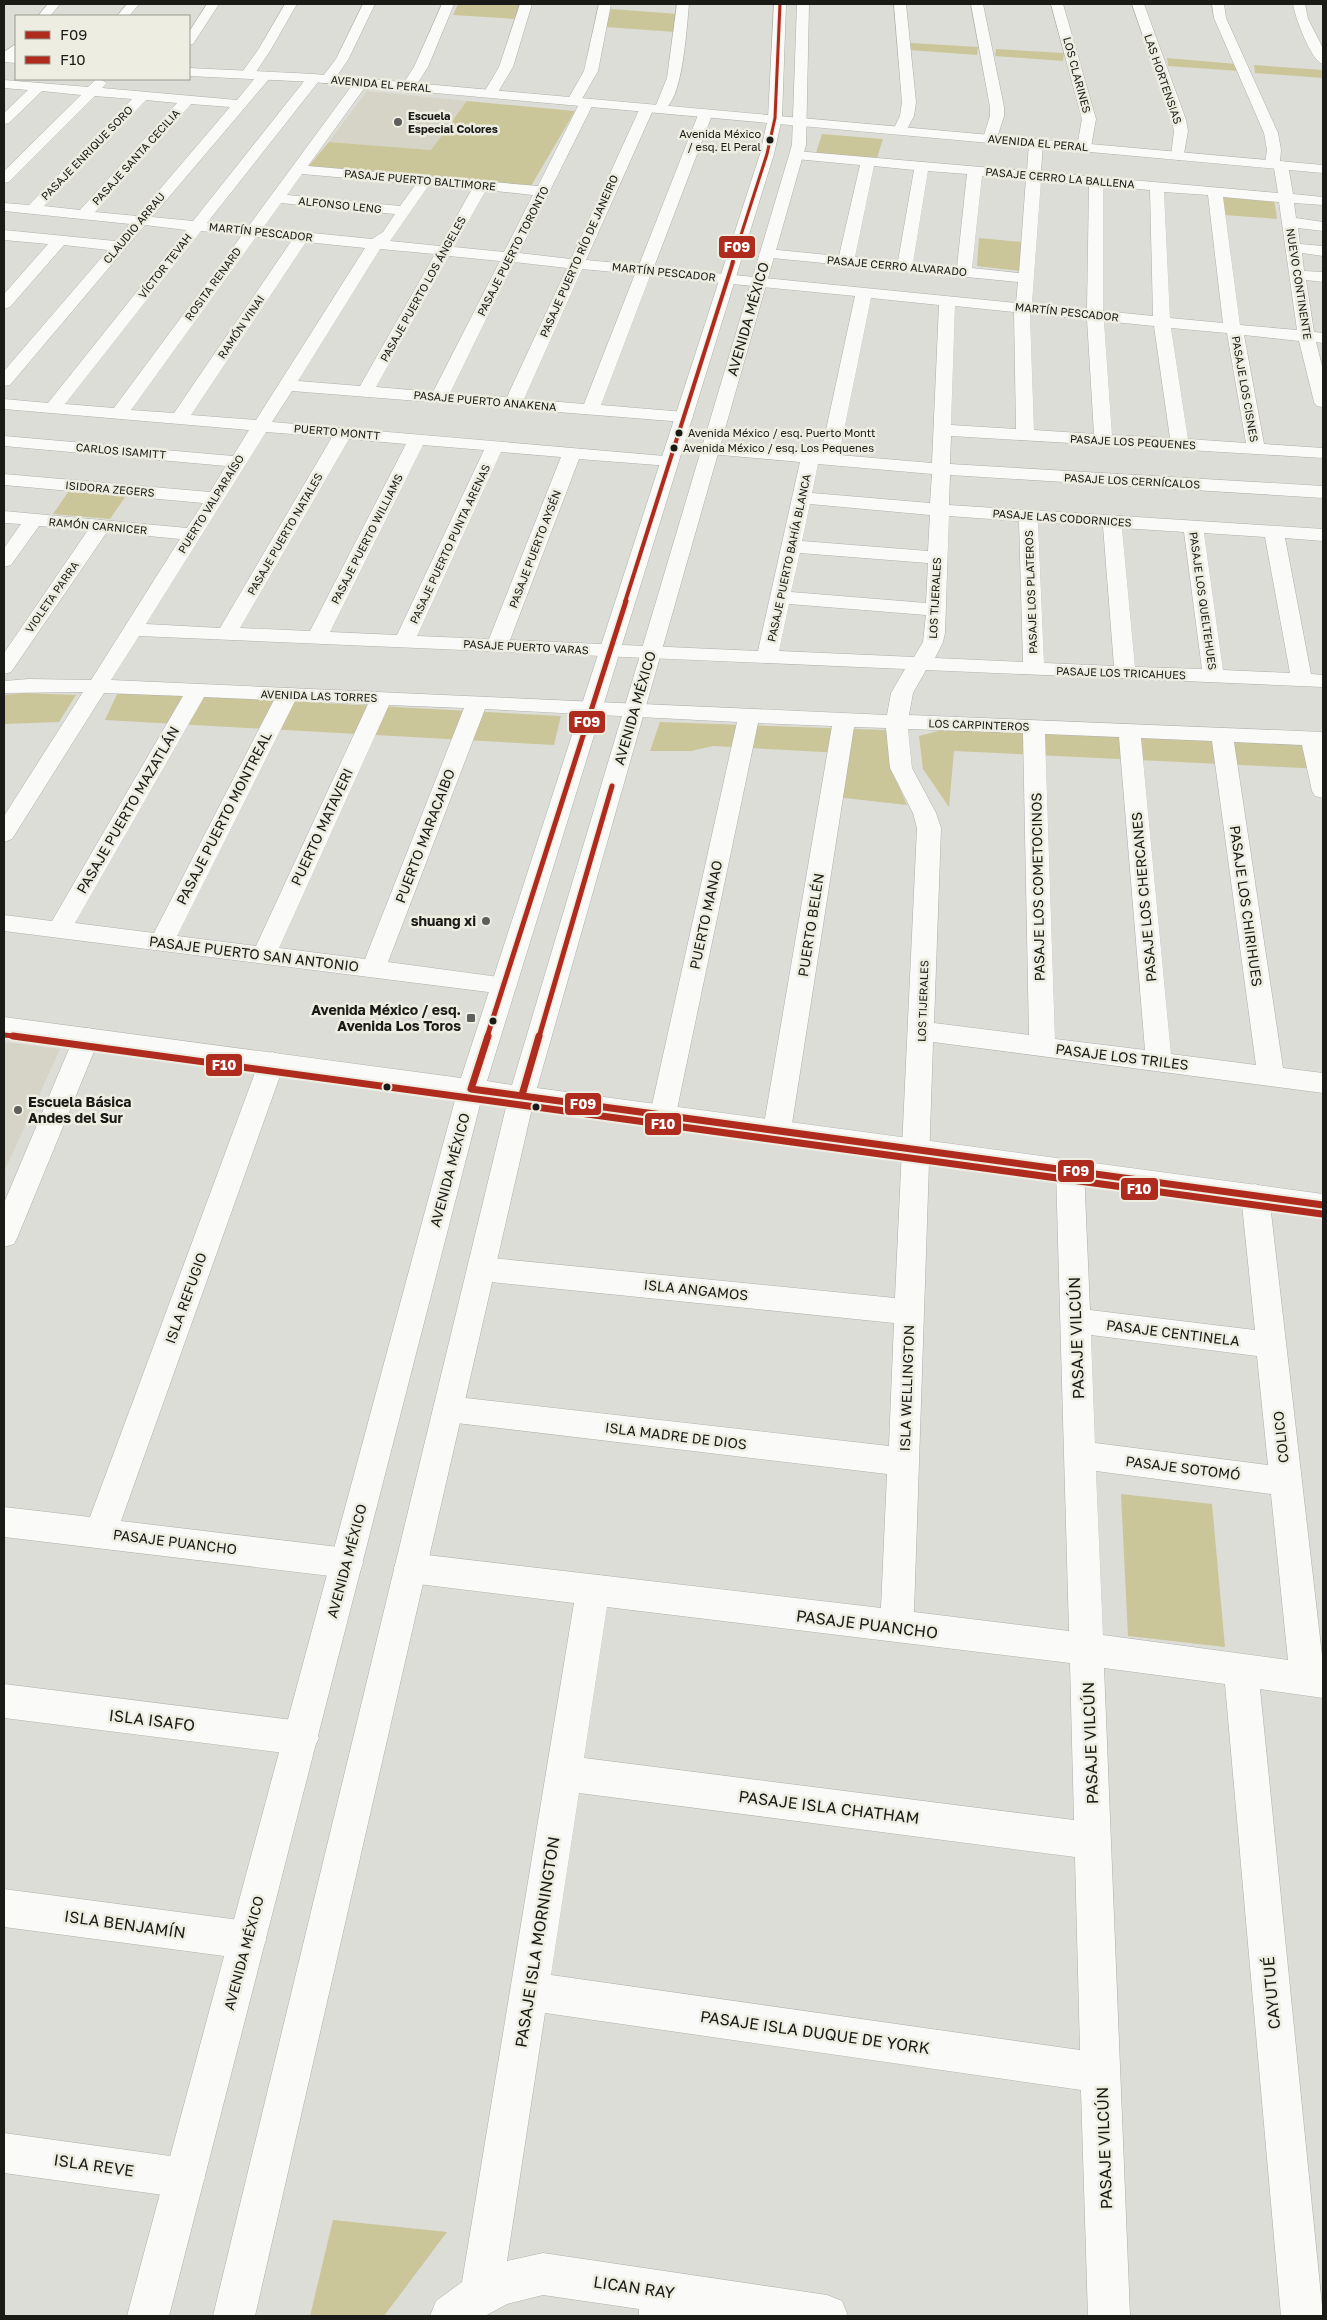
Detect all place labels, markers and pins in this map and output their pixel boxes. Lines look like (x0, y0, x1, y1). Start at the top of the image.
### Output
place label: Escuela Especial Colores (408, 109, 498, 135)
marker: Escuela Especial Colores (392, 116, 404, 128)
place label: Avenida México / esq. El Peral (679, 127, 761, 153)
marker: Avenida México / esq. El Peral (765, 135, 775, 145)
place label: Avenida México / esq. Puerto Montt (688, 426, 875, 439)
marker: Avenida México / esq. Puerto Montt (674, 428, 684, 438)
place label: Avenida México / esq. Los Pequenes (683, 441, 874, 454)
marker: Avenida México / esq. Los Pequenes (669, 443, 679, 453)
place label: shuang xi (411, 912, 476, 929)
marker: shuang xi (480, 915, 492, 927)
place label: Avenida México / esq. Avenida Los Toros (311, 1001, 461, 1034)
marker: Avenida México / esq. Avenida Los Toros (465, 1012, 477, 1024)
unlabelled marker (488, 1016, 498, 1026)
unlabelled marker (382, 1082, 392, 1092)
place label: Escuela Básica Andes del Sur (28, 1093, 131, 1126)
unlabelled marker (531, 1102, 541, 1112)
marker: Escuela Básica Andes del Sur (12, 1104, 24, 1116)

